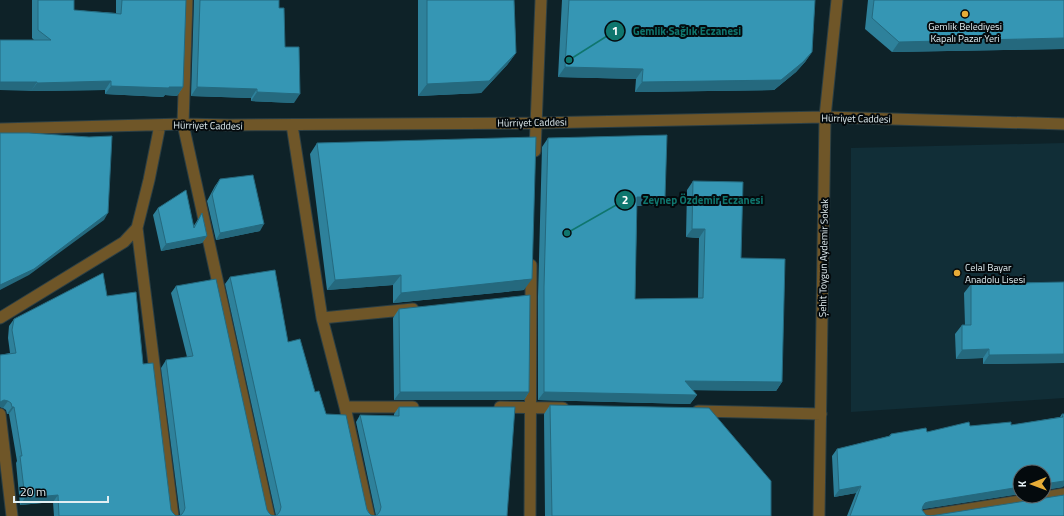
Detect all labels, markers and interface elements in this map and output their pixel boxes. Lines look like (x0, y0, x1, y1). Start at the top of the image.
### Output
marker: Gemlik Belediyesi Kapalı Pazar Yeri (960, 9, 970, 19)
callout: Gemlik Sağlık Eczanesi (605, 19, 749, 42)
place label: Gemlik Belediyesi Kapalı Pazar Yeri (928, 19, 1002, 46)
text: 1 (612, 21, 618, 40)
text: Gemlik Sağlık Eczanesi (633, 23, 741, 39)
street label: Hürriyet Caddesi (821, 110, 891, 127)
street label: Hürriyet Caddesi (497, 114, 567, 131)
street label: Hürriyet Caddesi (173, 117, 243, 134)
callout: Zeynep Özdemir Eczanesi (615, 188, 771, 211)
text: 2 (622, 190, 628, 209)
text: Zeynep Özdemir Eczanesi (643, 192, 763, 208)
street label: Şehit Toygun Aydemir Sokak (815, 199, 832, 317)
place label: Celal Bayar Anadolu Lisesi (965, 260, 1025, 287)
marker: Celal Bayar Anadolu Lisesi (952, 268, 962, 278)
north arrow (1012, 464, 1052, 504)
scale bar (14, 478, 108, 504)
text: K (1014, 480, 1030, 488)
text: 20 m (20, 482, 46, 501)

